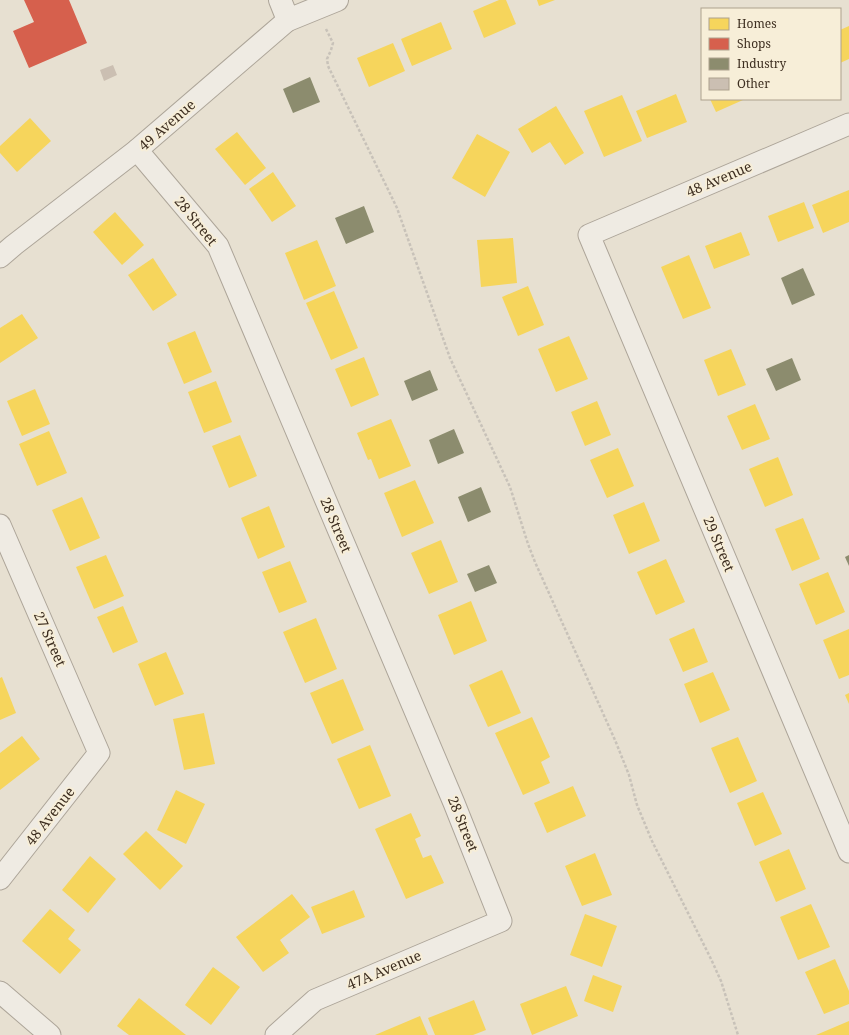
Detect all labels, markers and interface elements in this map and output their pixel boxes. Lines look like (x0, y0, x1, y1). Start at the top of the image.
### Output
legend (701, 8, 841, 100)
text: Homes (737, 15, 777, 32)
text: Shops (737, 35, 771, 52)
text: Industry (737, 55, 786, 72)
text: Other (737, 75, 770, 92)
street label: 49 Avenue (134, 95, 199, 155)
street label: 48 Avenue (683, 156, 754, 201)
street label: 28 Street (171, 192, 222, 249)
street label: 28 Street (316, 494, 357, 555)
street label: 29 Street (699, 513, 740, 574)
street label: 27 Street (30, 608, 71, 669)
street label: 48 Avenue (21, 783, 78, 849)
street label: 28 Street (444, 793, 483, 854)
street label: 47A Avenue (344, 945, 424, 994)

